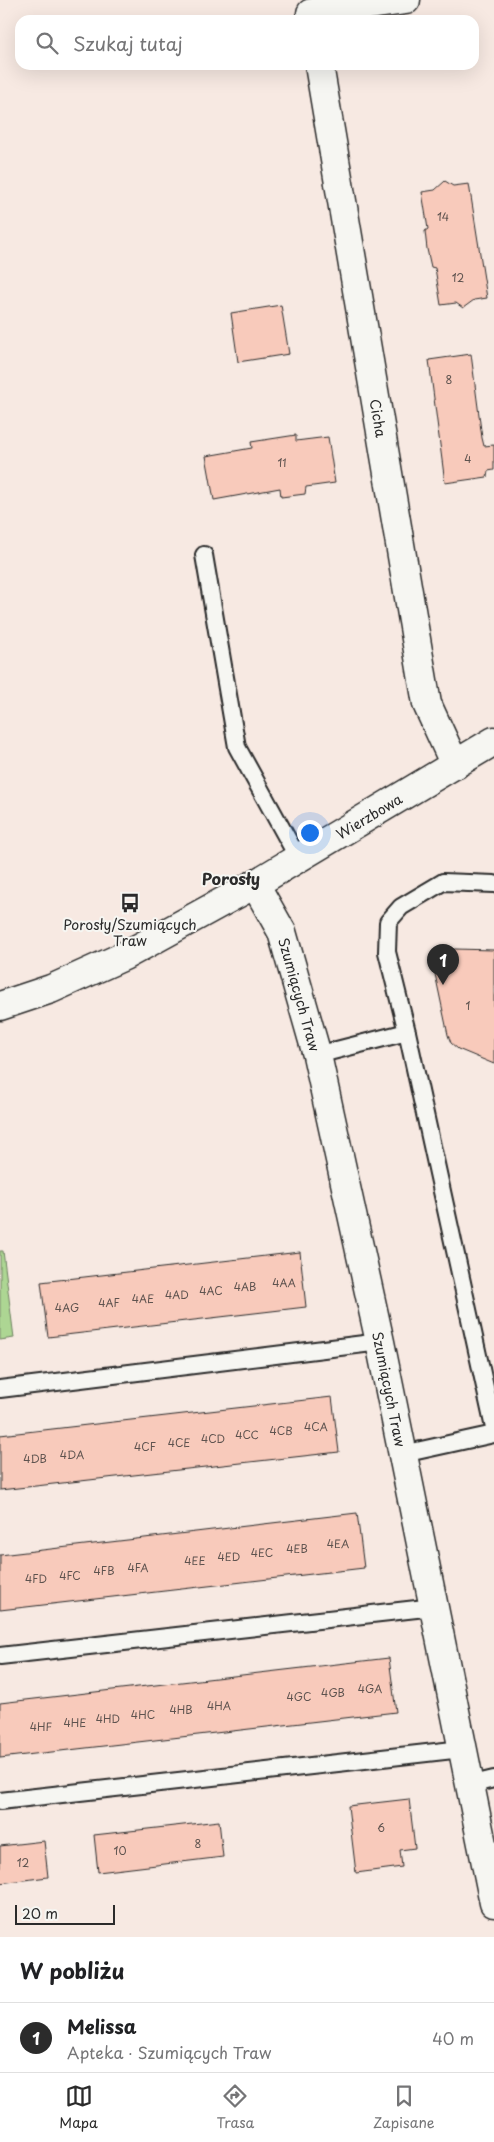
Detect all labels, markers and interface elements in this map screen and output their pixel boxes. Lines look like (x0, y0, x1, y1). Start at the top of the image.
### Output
search box (15, 15, 479, 70)
icon: search (33, 29, 61, 57)
text: Szukaj tutaj (73, 29, 183, 57)
house number: 14 (437, 208, 449, 225)
house number: 12 (452, 269, 465, 286)
house number: 8 (446, 371, 453, 388)
street label: Cicha (365, 397, 392, 439)
house number: 4 (464, 450, 472, 467)
house number: 11 (277, 454, 287, 471)
street label: Wierzbowa (332, 788, 406, 844)
your location (297, 820, 323, 846)
district label: Porosły (202, 866, 260, 890)
bus stop icon: Porosły/Szumiących Traw (119, 892, 141, 914)
place label: Porosły/Szumiących Traw (63, 914, 197, 951)
street label: Szumiących Traw (274, 935, 326, 1054)
pin: 1 (427, 944, 459, 985)
house number: 1 (466, 997, 471, 1014)
house number: 4AA (272, 1274, 296, 1291)
house number: 4AB (234, 1278, 256, 1295)
house number: 4AC (199, 1282, 223, 1299)
house number: 4AD (165, 1286, 189, 1303)
house number: 4AE (132, 1290, 154, 1307)
house number: 4AF (98, 1294, 120, 1311)
house number: 4AG (55, 1299, 79, 1316)
street label: Szumiących Traw (368, 1330, 412, 1449)
house number: 4CA (304, 1418, 328, 1435)
house number: 4CB (270, 1422, 292, 1439)
house number: 4CC (235, 1426, 259, 1443)
house number: 4CD (201, 1430, 225, 1447)
house number: 4CE (168, 1434, 190, 1451)
house number: 4CF (134, 1438, 156, 1455)
house number: 4DA (60, 1446, 84, 1463)
house number: 4DB (23, 1450, 47, 1467)
house number: 4EA (327, 1535, 349, 1552)
house number: 4EB (286, 1540, 308, 1557)
house number: 4EC (251, 1544, 273, 1561)
house number: 4ED (218, 1548, 240, 1565)
house number: 4EE (184, 1552, 206, 1569)
house number: 4FA (127, 1559, 149, 1576)
house number: 4FB (94, 1562, 114, 1579)
house number: 4FC (59, 1567, 81, 1584)
house number: 4FD (25, 1570, 47, 1587)
house number: 4GA (358, 1680, 382, 1697)
house number: 4GB (321, 1684, 345, 1701)
house number: 4GC (287, 1688, 311, 1705)
house number: 4HA (207, 1697, 231, 1714)
house number: 4HB (169, 1701, 193, 1718)
house number: 4HC (131, 1706, 155, 1723)
house number: 4HD (96, 1710, 120, 1727)
house number: 4HE (64, 1714, 86, 1731)
house number: 4HF (30, 1718, 53, 1735)
house number: 6 (377, 1819, 385, 1836)
house number: 8 (195, 1835, 202, 1852)
house number: 10 (114, 1842, 126, 1859)
house number: 12 (17, 1854, 30, 1871)
scale bar (15, 1902, 115, 1925)
text: 20 m (22, 1903, 58, 1924)
text: W pobliżu (20, 1954, 125, 1986)
text: Melissa (67, 2012, 137, 2040)
text: 1 (32, 2026, 40, 2050)
text: 40 m (432, 2026, 474, 2050)
text: Apteka · Szumiących Traw (67, 2040, 271, 2064)
tab: Mapa (59, 2082, 98, 2133)
tab: Trasa (216, 2082, 254, 2133)
tab: Zapisane (373, 2082, 435, 2133)

